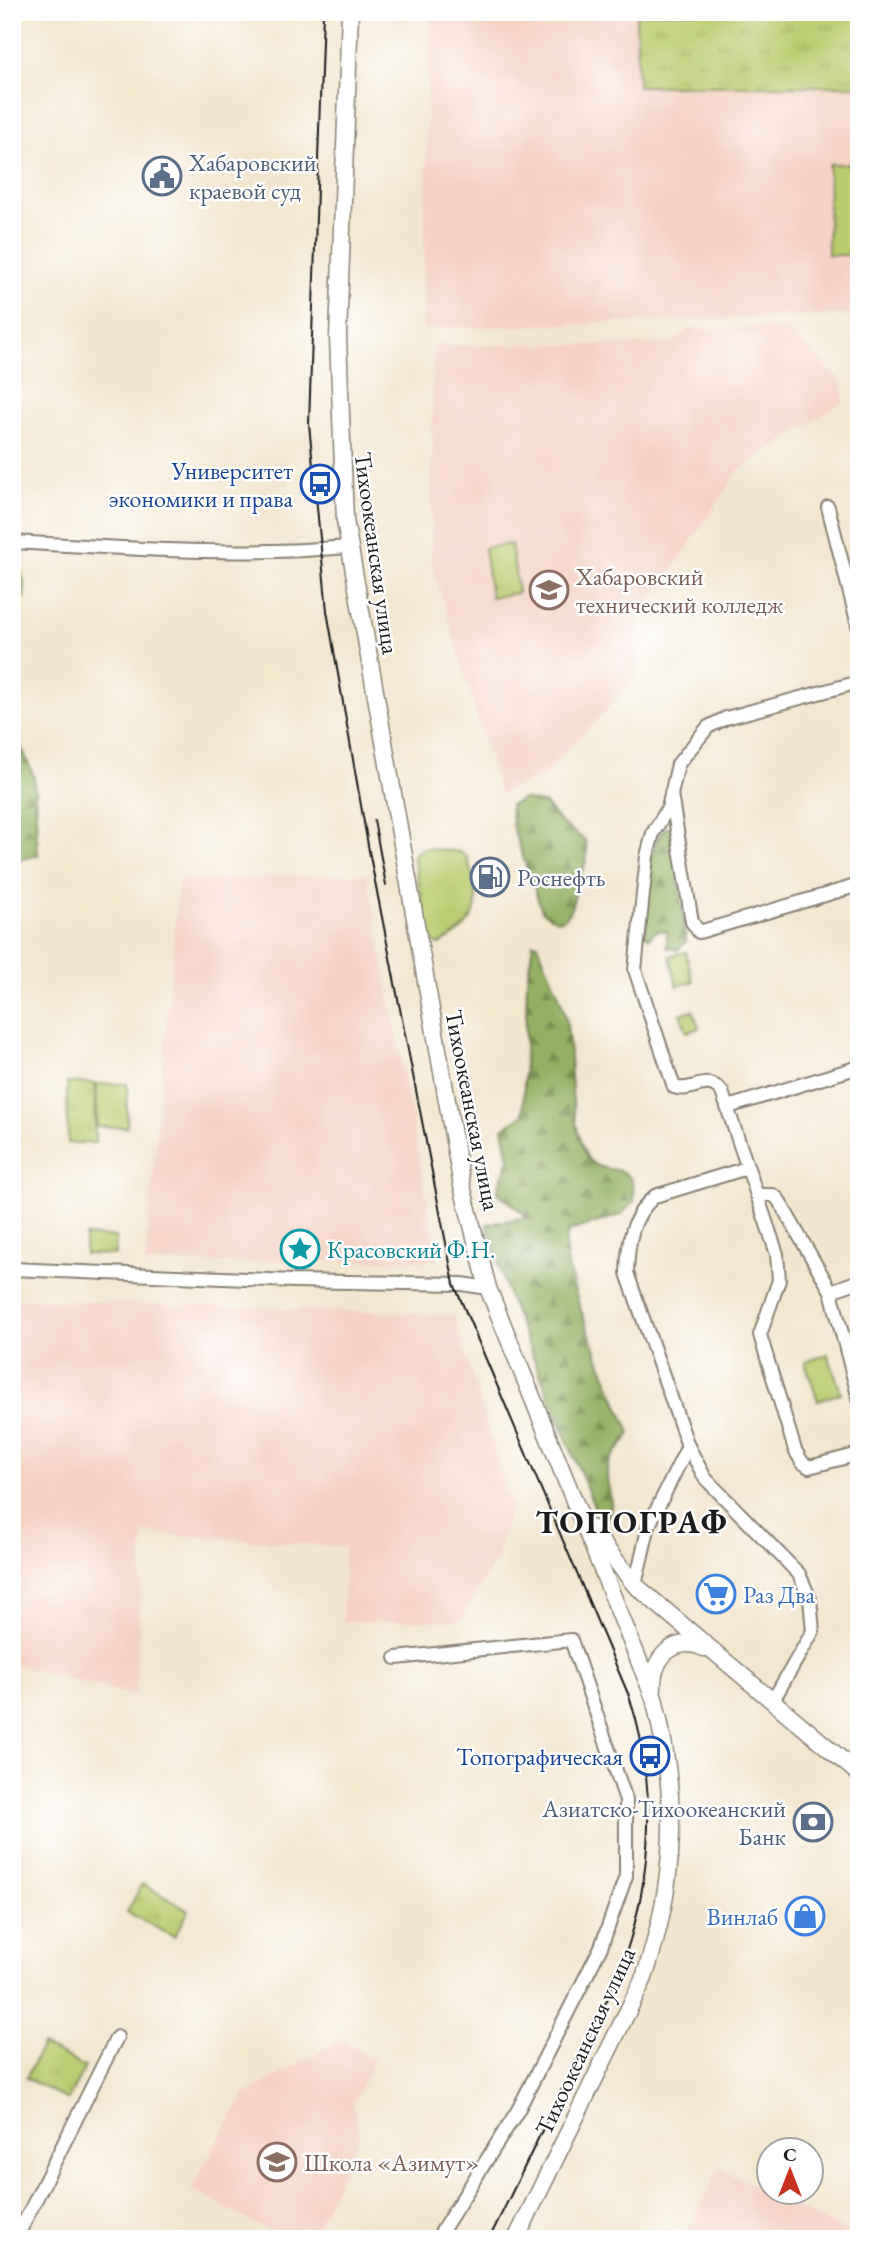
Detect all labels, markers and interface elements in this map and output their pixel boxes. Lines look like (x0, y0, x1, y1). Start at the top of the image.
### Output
place label: Хабаровский краевой суд (188, 147, 317, 206)
public building icon: Хабаровский краевой суд (141, 155, 183, 197)
street label: Тихоокеанская улица (347, 450, 407, 657)
place label: Университет экономики и права (109, 455, 293, 514)
bus stop icon: Университет экономики и права (299, 463, 341, 505)
place label: Хабаровский технический колледж (575, 561, 784, 620)
school or university icon: Хабаровский технический колледж (528, 569, 570, 611)
fuel station icon: Роснефть (469, 856, 511, 898)
place label: Роснефть (517, 862, 606, 893)
street label: Тихоокеанская улица (438, 1007, 508, 1213)
place icon: Красовский Ф.Н. (279, 1228, 321, 1270)
place label: Красовский Ф.Н. (327, 1234, 496, 1265)
district label: ТОПОГРАФ (536, 1501, 728, 1543)
supermarket icon: Раз Два (695, 1573, 737, 1615)
place label: Раз Два (743, 1579, 815, 1610)
bus stop icon: Топографическая (629, 1735, 671, 1777)
place label: Топографическая (456, 1741, 623, 1772)
place label: Азиатско-Тихоокеанский Банк (541, 1793, 787, 1852)
bank icon: Азиатско-Тихоокеанский Банк (792, 1801, 834, 1843)
shop icon: Винлаб (784, 1895, 826, 1937)
place label: Винлаб (707, 1901, 778, 1932)
street label: Тихоокеанская улица (528, 1942, 642, 2140)
north arrow (756, 2136, 826, 2206)
school or university icon: Школа «Азимут» (256, 2141, 298, 2183)
text: С (783, 2142, 797, 2167)
place label: Школа «Азимут» (304, 2147, 479, 2178)

